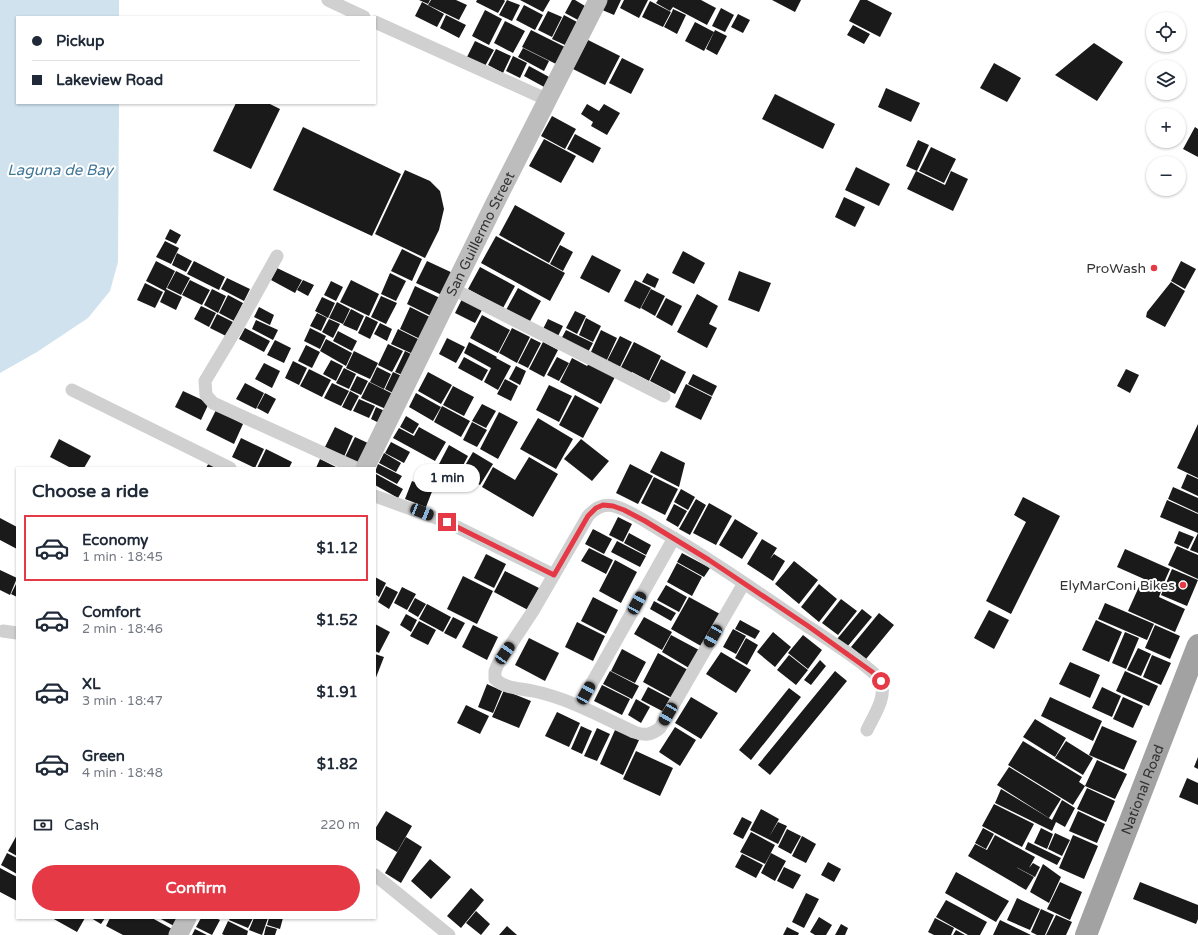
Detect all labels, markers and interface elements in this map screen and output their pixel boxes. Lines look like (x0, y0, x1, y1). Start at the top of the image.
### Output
map controls (1146, 12, 1186, 196)
button: locate (1146, 12, 1186, 52)
text: Pickup (56, 32, 104, 50)
button: layers (1146, 60, 1186, 100)
text: Lakeview Road (56, 71, 163, 89)
button: + (1146, 108, 1186, 148)
button: − (1146, 156, 1186, 196)
water label: Laguna de Bay (7, 161, 115, 179)
street label: San Guillermo Street (443, 168, 519, 299)
place label: ProWash (1086, 260, 1146, 277)
marker: ProWash (1149, 263, 1159, 273)
callout: 1 min (414, 464, 480, 492)
text: 1 min (430, 470, 464, 486)
text: Choose a ride (32, 480, 149, 502)
car (409, 502, 435, 522)
route end (438, 513, 456, 531)
icon: car (34, 530, 70, 566)
text: Economy (82, 531, 148, 549)
text: $1.12 (317, 539, 358, 557)
text: 1 min · 18:45 (82, 549, 163, 565)
place label: ElyMarConi Bikes (1060, 577, 1175, 594)
marker: ElyMarConi Bikes (1178, 580, 1188, 590)
car (626, 590, 648, 616)
icon: car (34, 602, 70, 638)
text: Comfort (82, 603, 141, 621)
text: $1.52 (317, 611, 358, 629)
text: 2 min · 18:46 (82, 621, 163, 637)
car (702, 623, 724, 649)
car (493, 640, 517, 666)
route start (872, 672, 890, 690)
icon: car (34, 674, 70, 710)
text: XL (82, 675, 101, 693)
car (575, 680, 597, 706)
text: $1.91 (317, 683, 358, 701)
text: 3 min · 18:47 (82, 693, 163, 709)
car (657, 701, 679, 727)
street label: National Road (1118, 742, 1168, 837)
icon: car (34, 746, 70, 782)
text: Green (82, 747, 125, 765)
text: $1.82 (317, 755, 358, 773)
text: 4 min · 18:48 (82, 765, 163, 781)
icon: cash (32, 814, 54, 836)
text: Cash (64, 816, 99, 834)
text: 220 m (320, 817, 360, 833)
button: Confirm (32, 865, 360, 911)

